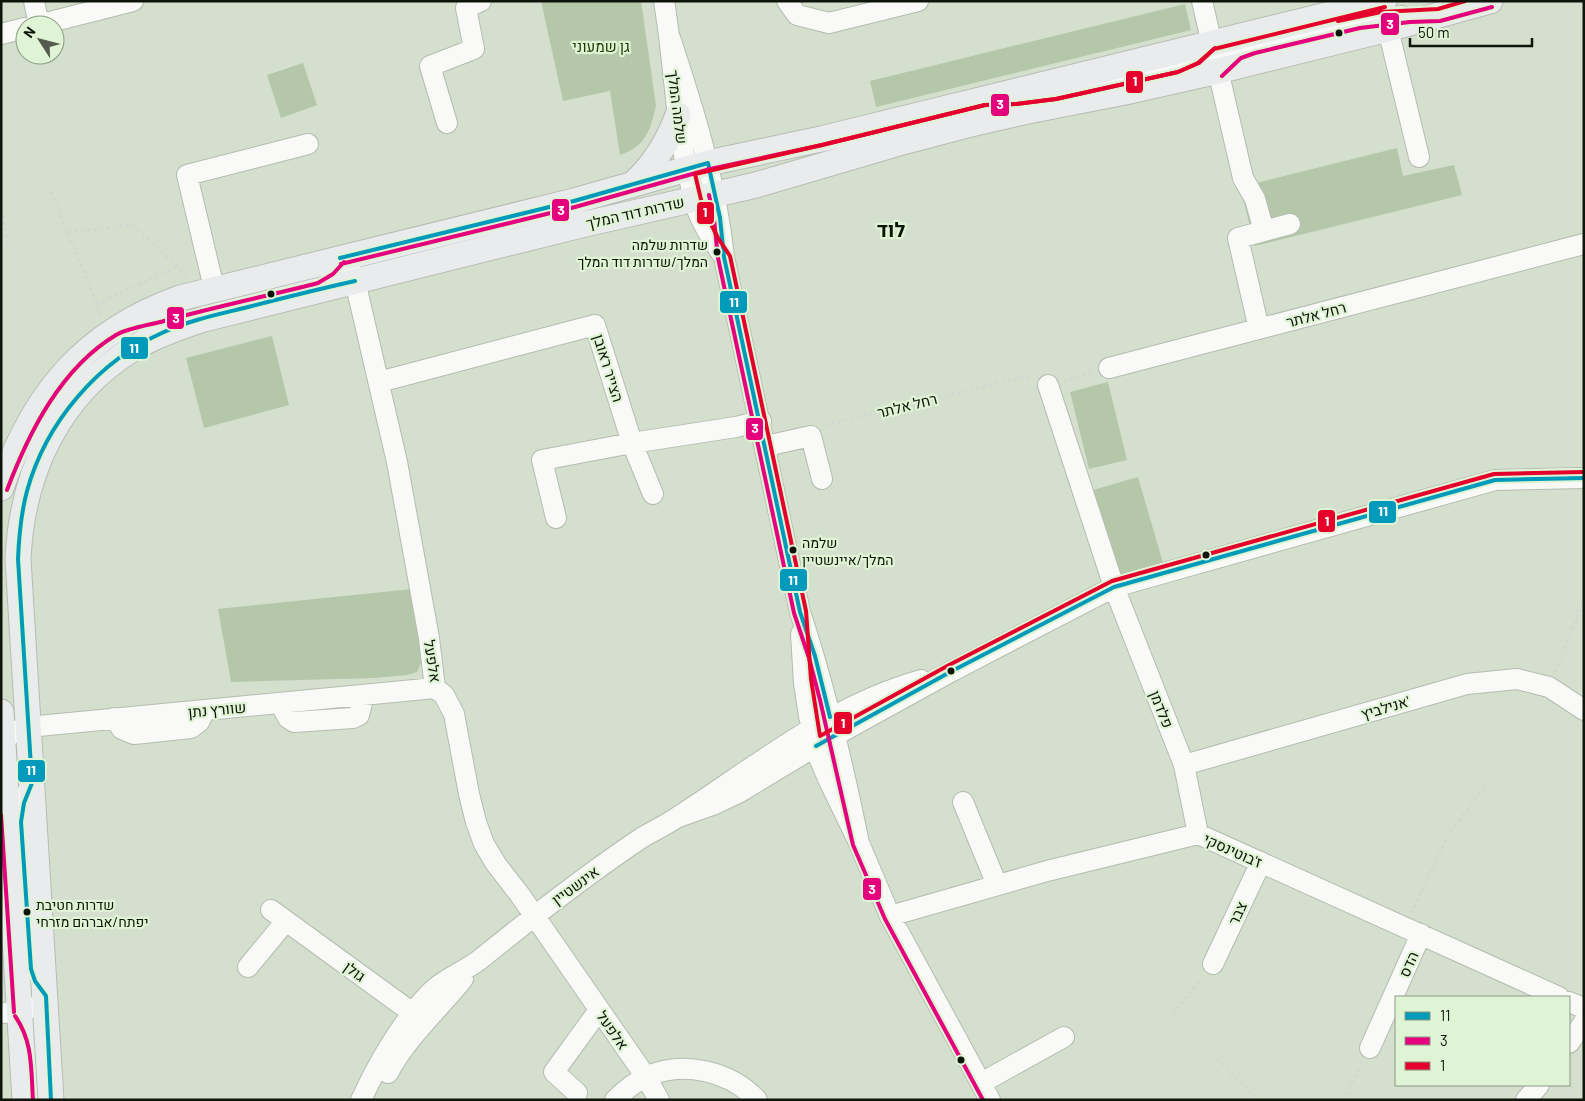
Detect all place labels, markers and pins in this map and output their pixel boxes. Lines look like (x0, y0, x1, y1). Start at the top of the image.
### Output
unlabelled marker (1334, 28, 1344, 38)
place label: שדרות שלמה המלך/שדרות דוד המלך (577, 236, 708, 270)
marker: שדרות שלמה המלך/שדרות דוד המלך (712, 247, 722, 257)
unlabelled marker (266, 289, 276, 299)
place label: שלמה המלך/איינשטיין (802, 534, 894, 568)
marker: שלמה המלך/איינשטיין (788, 545, 798, 555)
unlabelled marker (1201, 550, 1211, 560)
unlabelled marker (946, 666, 956, 676)
place label: שדרות חטיבת יפתח/אברהם מזרחי (36, 896, 148, 930)
marker: שדרות חטיבת יפתח/אברהם מזרחי (22, 907, 32, 917)
unlabelled marker (956, 1055, 966, 1065)

